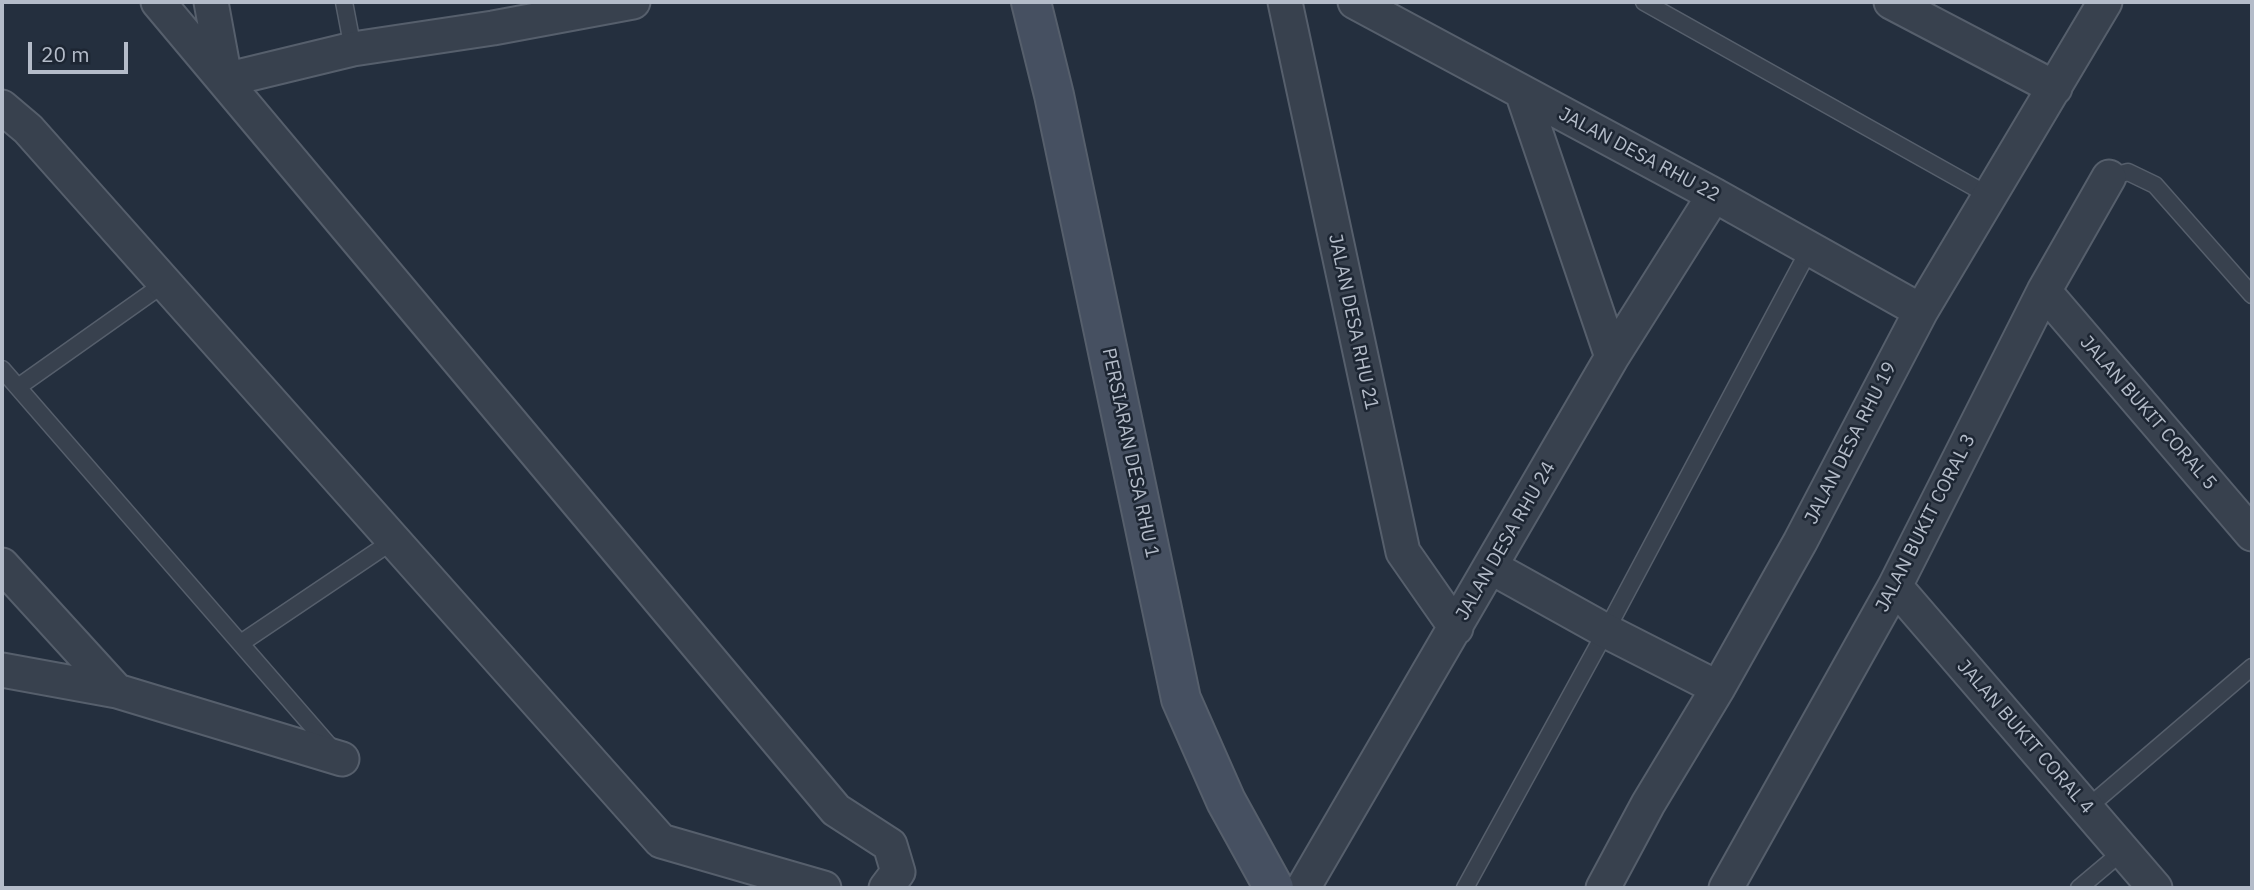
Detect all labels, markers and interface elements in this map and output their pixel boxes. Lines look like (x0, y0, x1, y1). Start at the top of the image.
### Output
scale bar (32, 28, 131, 72)
text: 20 m (41, 40, 90, 68)
street label: JALAN DESA RHU 22 (1555, 103, 1723, 207)
street label: JALAN DESA RHU 21 (1323, 232, 1383, 412)
street label: JALAN BUKIT CORAL 5 (2075, 331, 2221, 495)
street label: PERSIARAN DESA RHU 1 (1097, 346, 1163, 560)
street label: JALAN DESA RHU 19 (1800, 358, 1902, 528)
street label: JALAN BUKIT CORAL 3 (1871, 430, 1981, 616)
street label: JALAN DESA RHU 24 (1451, 458, 1561, 624)
street label: JALAN BUKIT CORAL 4 (1952, 655, 2098, 819)

